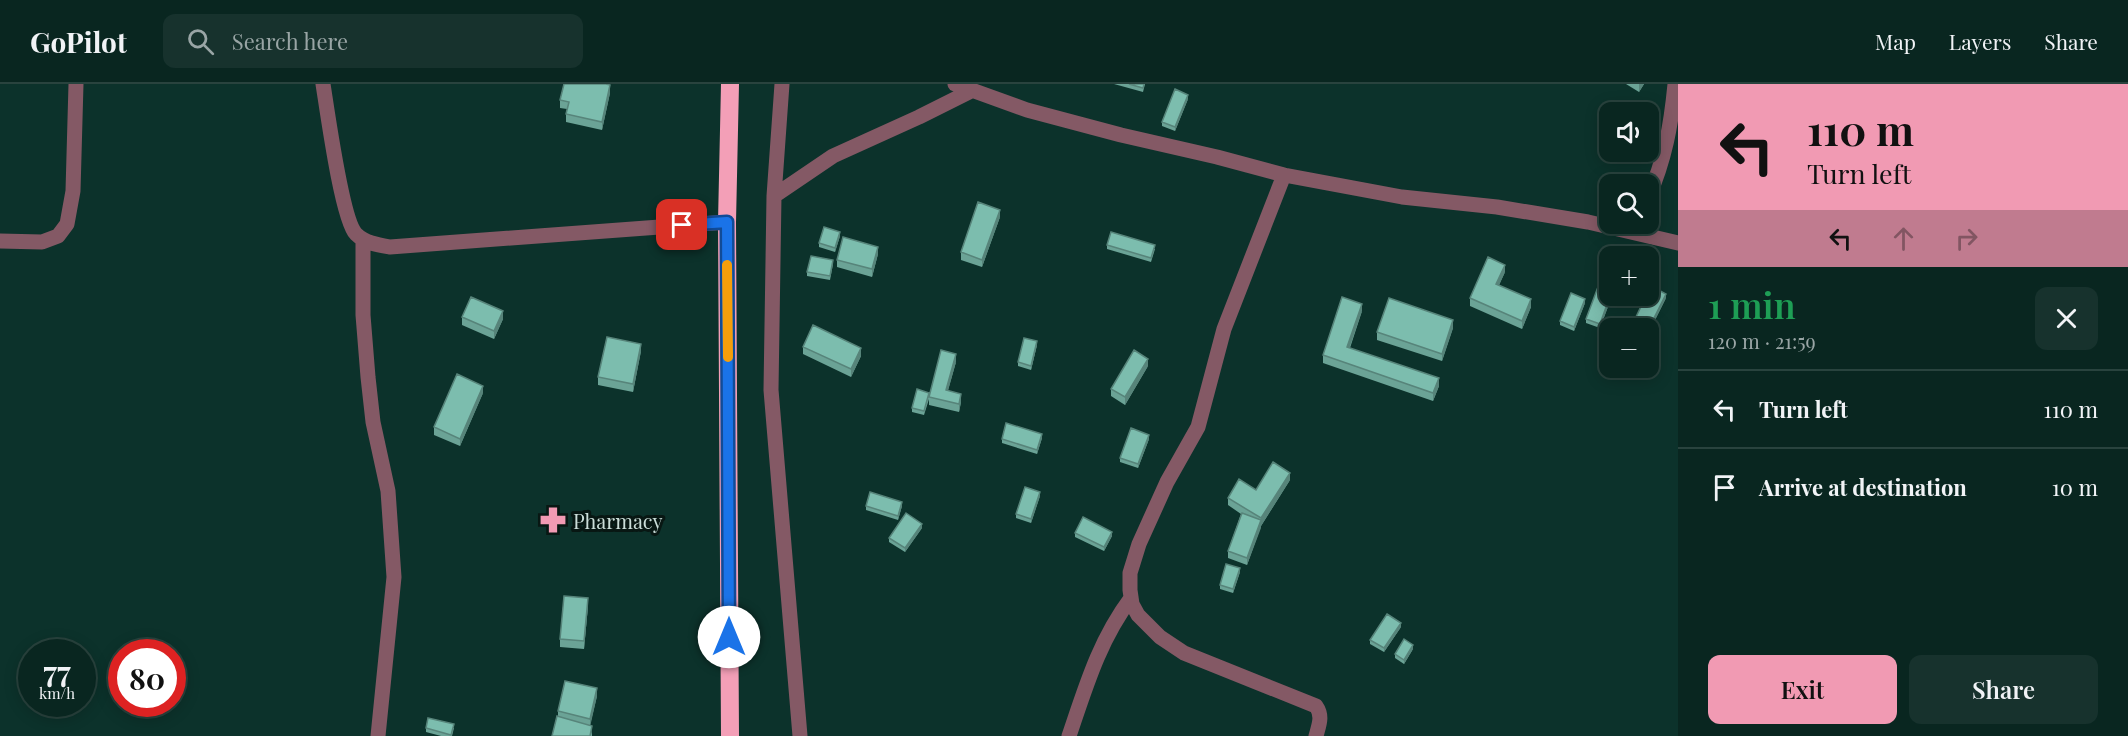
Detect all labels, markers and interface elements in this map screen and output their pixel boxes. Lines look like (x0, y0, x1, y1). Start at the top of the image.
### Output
search box (163, 14, 583, 68)
text: GoPilot (30, 23, 127, 60)
icon: search (184, 25, 217, 58)
text: Search here (232, 26, 348, 56)
text: Map (1875, 27, 1916, 55)
text: Layers (1949, 27, 2011, 55)
text: Share (2044, 27, 2098, 55)
text: 110 m (1807, 101, 1914, 157)
map controls (1599, 102, 1659, 378)
button: sound (1599, 102, 1659, 162)
icon: left (1708, 108, 1786, 186)
text: Turn left (1807, 155, 1911, 191)
button: search (1599, 174, 1659, 234)
pin (656, 199, 707, 250)
icon: arrive (665, 208, 698, 241)
icon: left (1824, 222, 1857, 255)
icon: ahead (1887, 222, 1920, 255)
icon: right (1950, 222, 1983, 255)
button: + (1599, 246, 1659, 306)
text: 1 min (1708, 280, 1796, 328)
button: close (2035, 287, 2098, 350)
button: − (1599, 318, 1659, 378)
text: 120 m · 21:59 (1708, 327, 1816, 354)
icon: left (1708, 393, 1741, 426)
text: Turn left (1759, 394, 1848, 424)
text: 110 m (2044, 394, 2098, 424)
icon: arrive (1708, 471, 1741, 504)
text: Arrive at destination (1759, 472, 1967, 502)
text: 10 m (2052, 472, 2098, 502)
pharmacy icon: Pharmacy (538, 505, 568, 535)
place label: Pharmacy (573, 507, 663, 534)
position arrow (697, 605, 761, 669)
speed limit sign: 80 (108, 639, 186, 717)
text: 77 (43, 651, 71, 691)
button: Exit (1708, 655, 1897, 724)
button: Share (1909, 655, 2098, 724)
text: km/h (39, 683, 75, 703)

